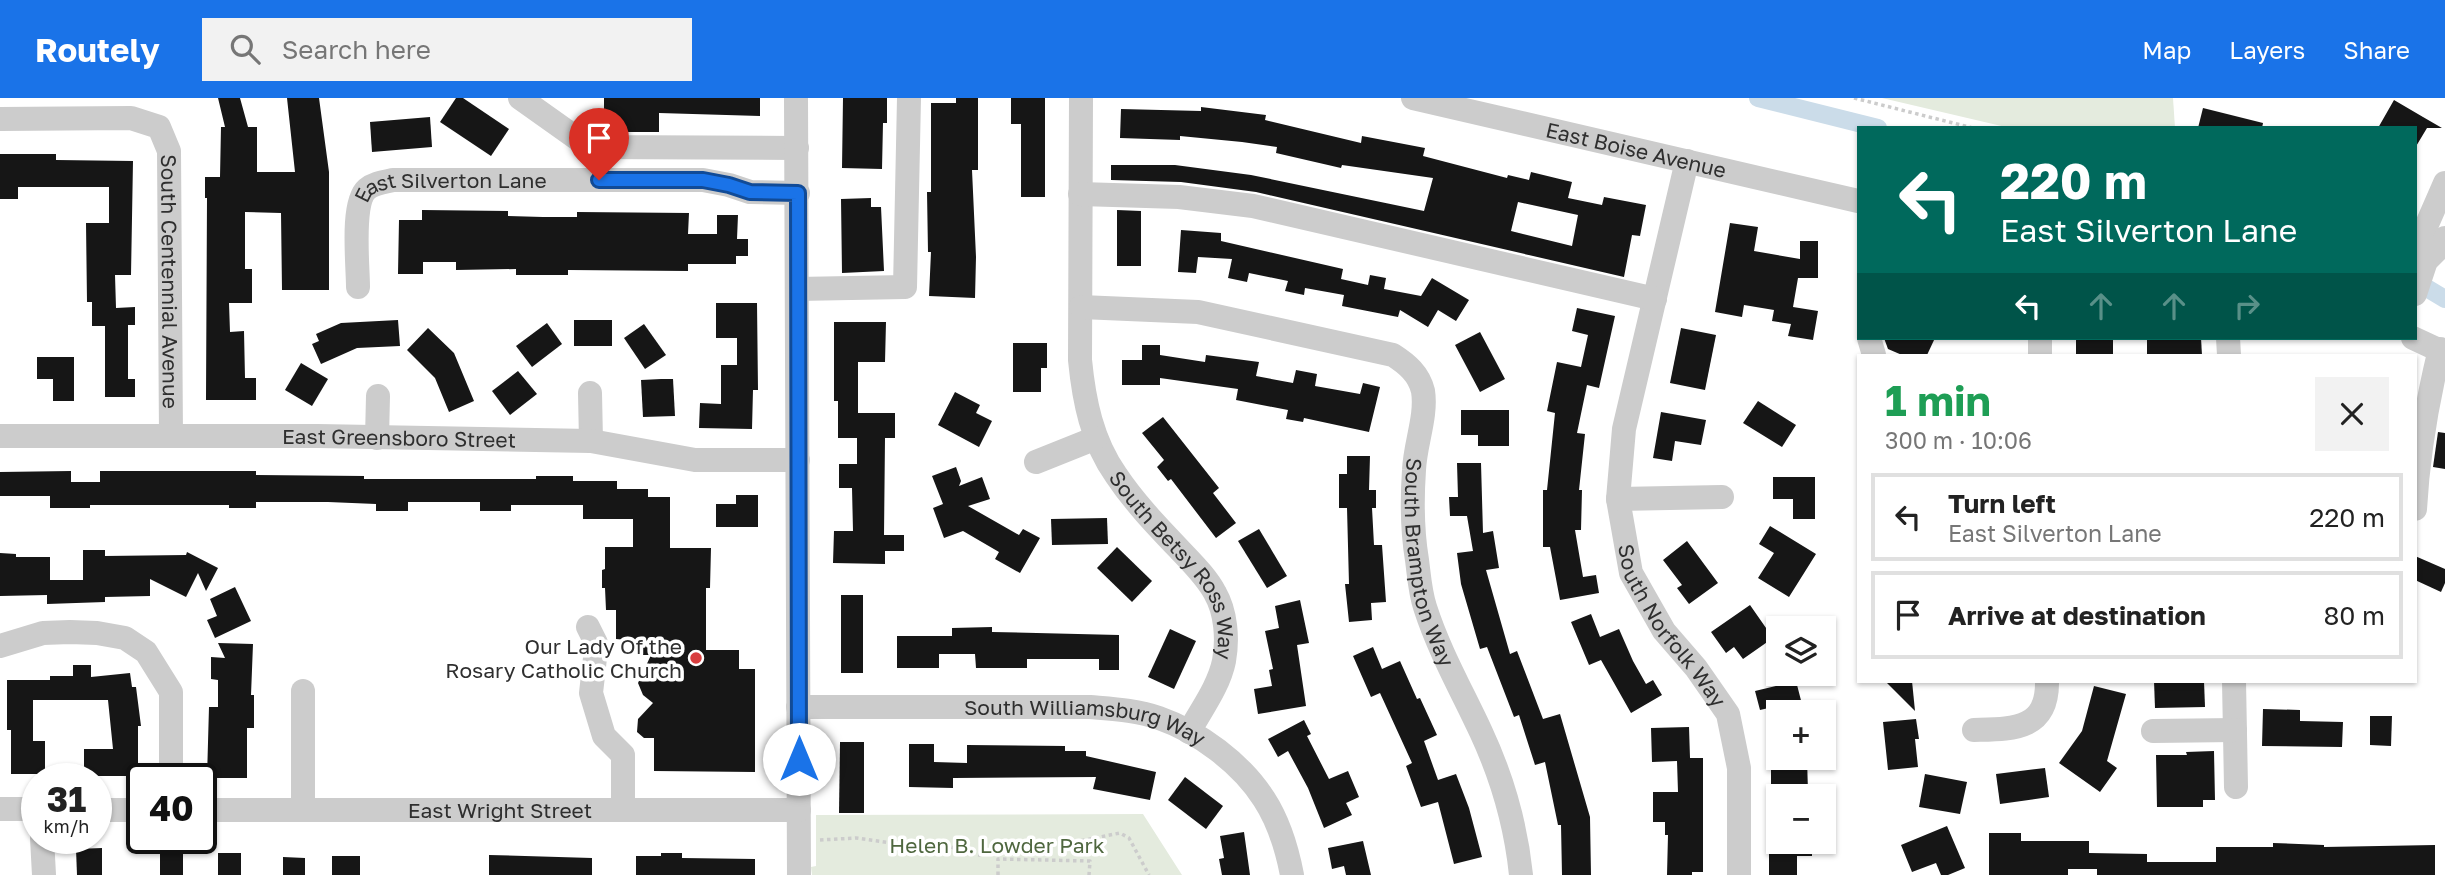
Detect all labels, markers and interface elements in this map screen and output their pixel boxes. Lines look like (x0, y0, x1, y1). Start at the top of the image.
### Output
search box (202, 18, 692, 81)
text: Routely (35, 30, 160, 69)
icon: search (226, 30, 264, 68)
text: Search here (282, 34, 431, 65)
text: Map (2142, 35, 2191, 64)
text: Layers (2229, 35, 2305, 64)
text: Share (2343, 35, 2410, 64)
pin (569, 108, 629, 180)
street label: East Boise Avenue (1543, 116, 1729, 183)
icon: arrive (580, 119, 618, 157)
text: 220 m (2000, 151, 2147, 210)
street label: South Centennial Avenue (156, 154, 184, 409)
icon: left (1885, 154, 1976, 245)
street label: East Silverton Lane (348, 167, 547, 206)
text: East Silverton Lane (2000, 211, 2297, 249)
icon: left (2009, 287, 2047, 325)
icon: ahead (2082, 287, 2120, 325)
icon: ahead (2155, 287, 2193, 325)
icon: right (2228, 287, 2266, 325)
text: 1 min (1885, 375, 1991, 425)
button: close (2315, 377, 2389, 451)
street label: East Greensboro Street (282, 423, 516, 453)
text: 300 m · 10:06 (1885, 426, 2032, 454)
street label: South Brampton Way (1400, 457, 1460, 671)
street label: South Betsy Ross Way (1104, 466, 1239, 661)
text: Turn left (1948, 488, 2056, 519)
icon: left (1889, 498, 1927, 536)
text: 220 m (2309, 502, 2385, 533)
text: East Silverton Lane (1948, 519, 2162, 547)
street label: South Norfolk Way (1613, 542, 1732, 712)
icon: arrive (1889, 596, 1927, 634)
text: Arrive at destination (1948, 600, 2206, 631)
text: 80 m (2324, 600, 2385, 631)
map controls (1766, 616, 1836, 854)
button: layers (1766, 616, 1836, 686)
place label: Our Lady Of the Rosary Catholic Church (445, 633, 682, 683)
marker: Our Lady Of the Rosary Catholic Church (688, 650, 704, 666)
street label: South Williamsburg Way (964, 694, 1211, 751)
button: + (1766, 700, 1836, 770)
position arrow (762, 722, 836, 796)
speed limit sign: 40 (126, 763, 217, 854)
text: 31 (47, 778, 86, 820)
button: − (1766, 784, 1836, 854)
street label: East Wright Street (408, 797, 592, 823)
text: km/h (44, 815, 89, 837)
park label: Helen B. Lowder Park (889, 832, 1105, 858)

